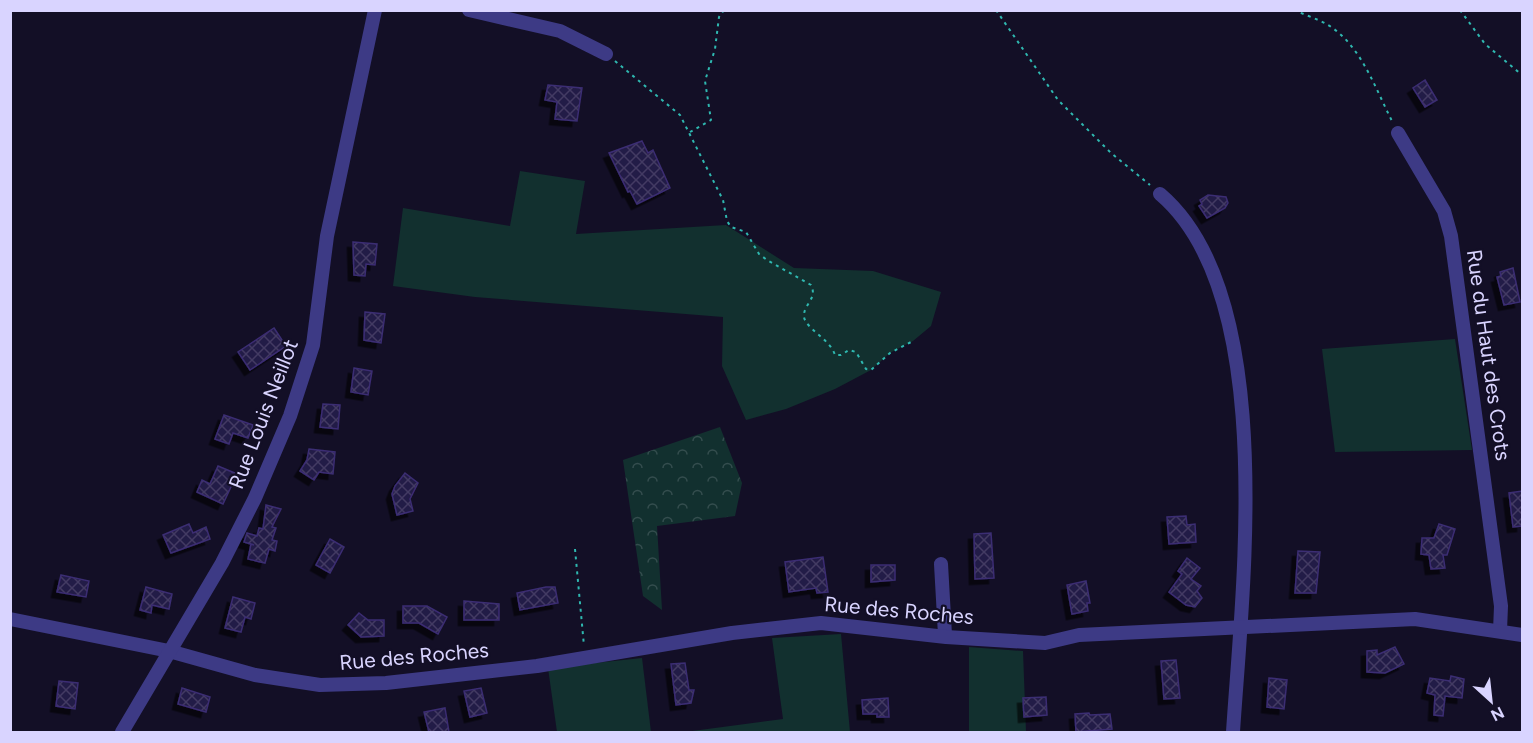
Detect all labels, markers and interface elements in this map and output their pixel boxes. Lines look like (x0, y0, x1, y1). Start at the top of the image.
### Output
street label: Rue du Haut des Crots (1462, 248, 1516, 462)
street label: Rue Louis Neillot (223, 336, 303, 492)
street label: Rue des Roches (823, 591, 975, 629)
street label: Rue des Roches (338, 637, 490, 675)
north arrow (1461, 671, 1521, 731)
text: N (1488, 703, 1507, 725)

